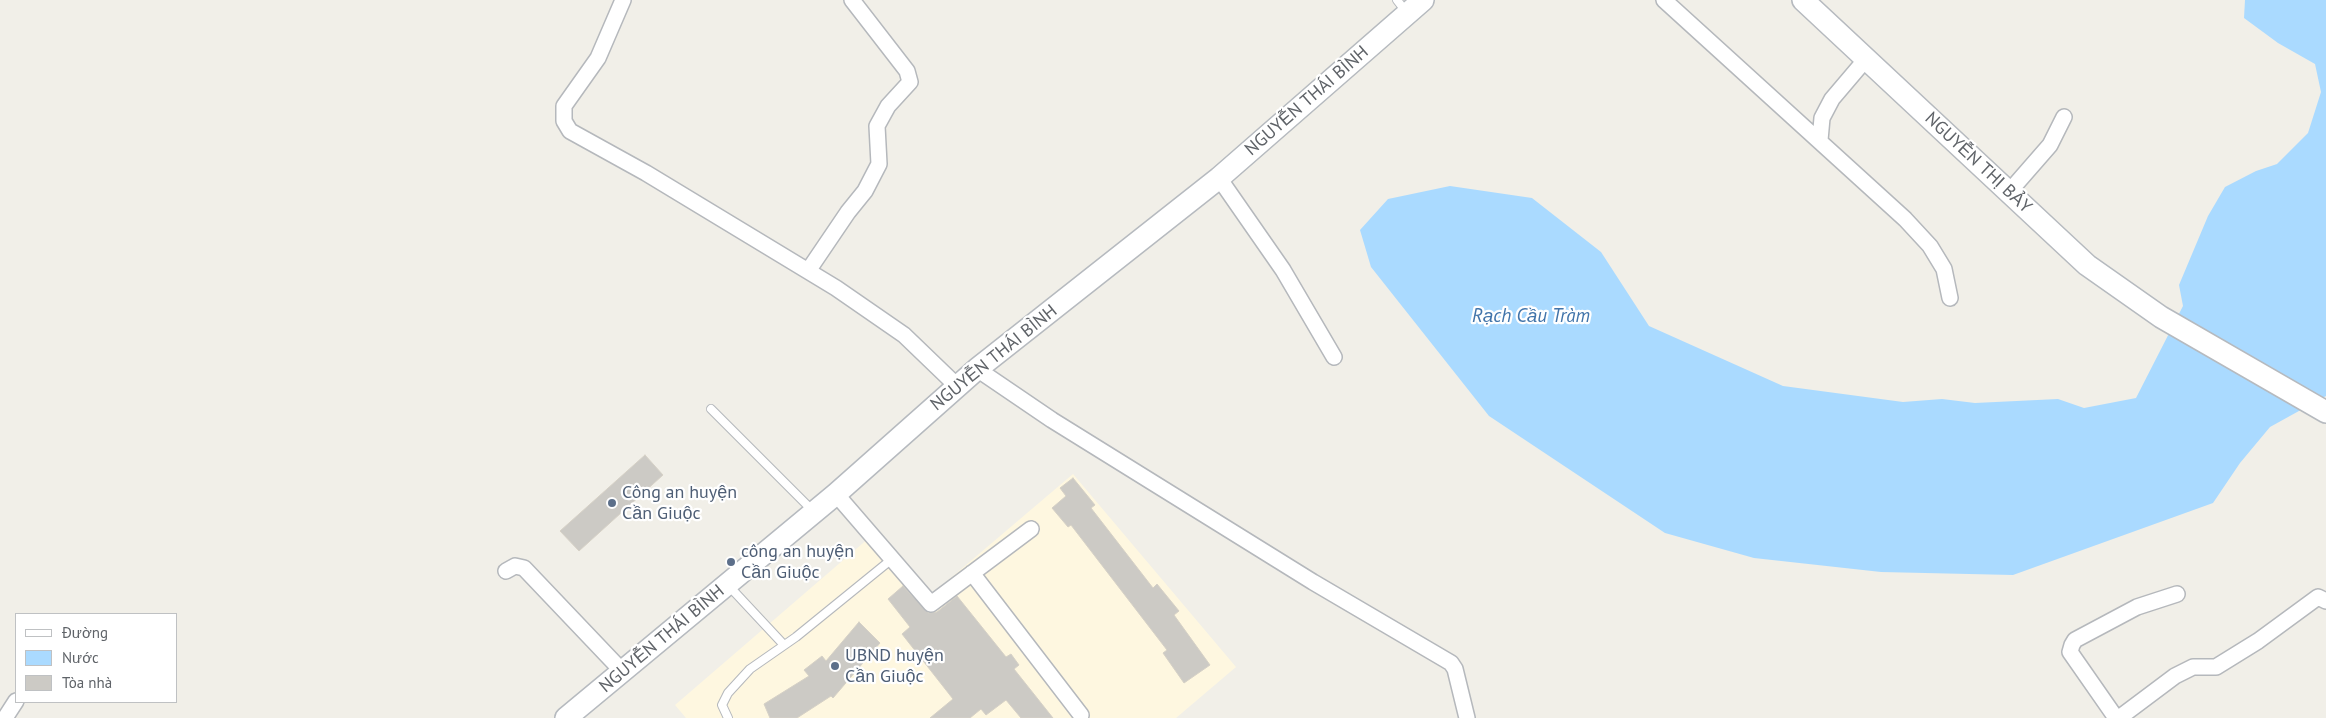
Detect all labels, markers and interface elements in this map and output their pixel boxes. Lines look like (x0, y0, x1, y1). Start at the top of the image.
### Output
street label: NGUYỄN THÁI BÌNH (1241, 42, 1373, 160)
street label: NGUYỄN THỊ BẢY (1920, 108, 2036, 218)
street label: NGUYỄN THÁI BÌNH (926, 300, 1062, 416)
water label: Rạch Cầu Tràm (1472, 306, 1590, 328)
place label: Công an huyện Cần Giuộc (622, 482, 737, 524)
marker: Công an huyện Cần Giuộc (606, 497, 618, 509)
place label: công an huyện Cần Giuộc (741, 541, 854, 584)
marker: công an huyện Cần Giuộc (725, 556, 737, 568)
street label: NGUYỄN THÁI BÌNH (595, 580, 729, 698)
legend (15, 613, 178, 703)
text: Đường (62, 623, 108, 642)
place label: UBND huyện Cần Giuộc (845, 645, 944, 688)
text: Nước (62, 648, 99, 667)
marker: UBND huyện Cần Giuộc (829, 660, 841, 672)
text: Tòa nhà (62, 673, 112, 692)

